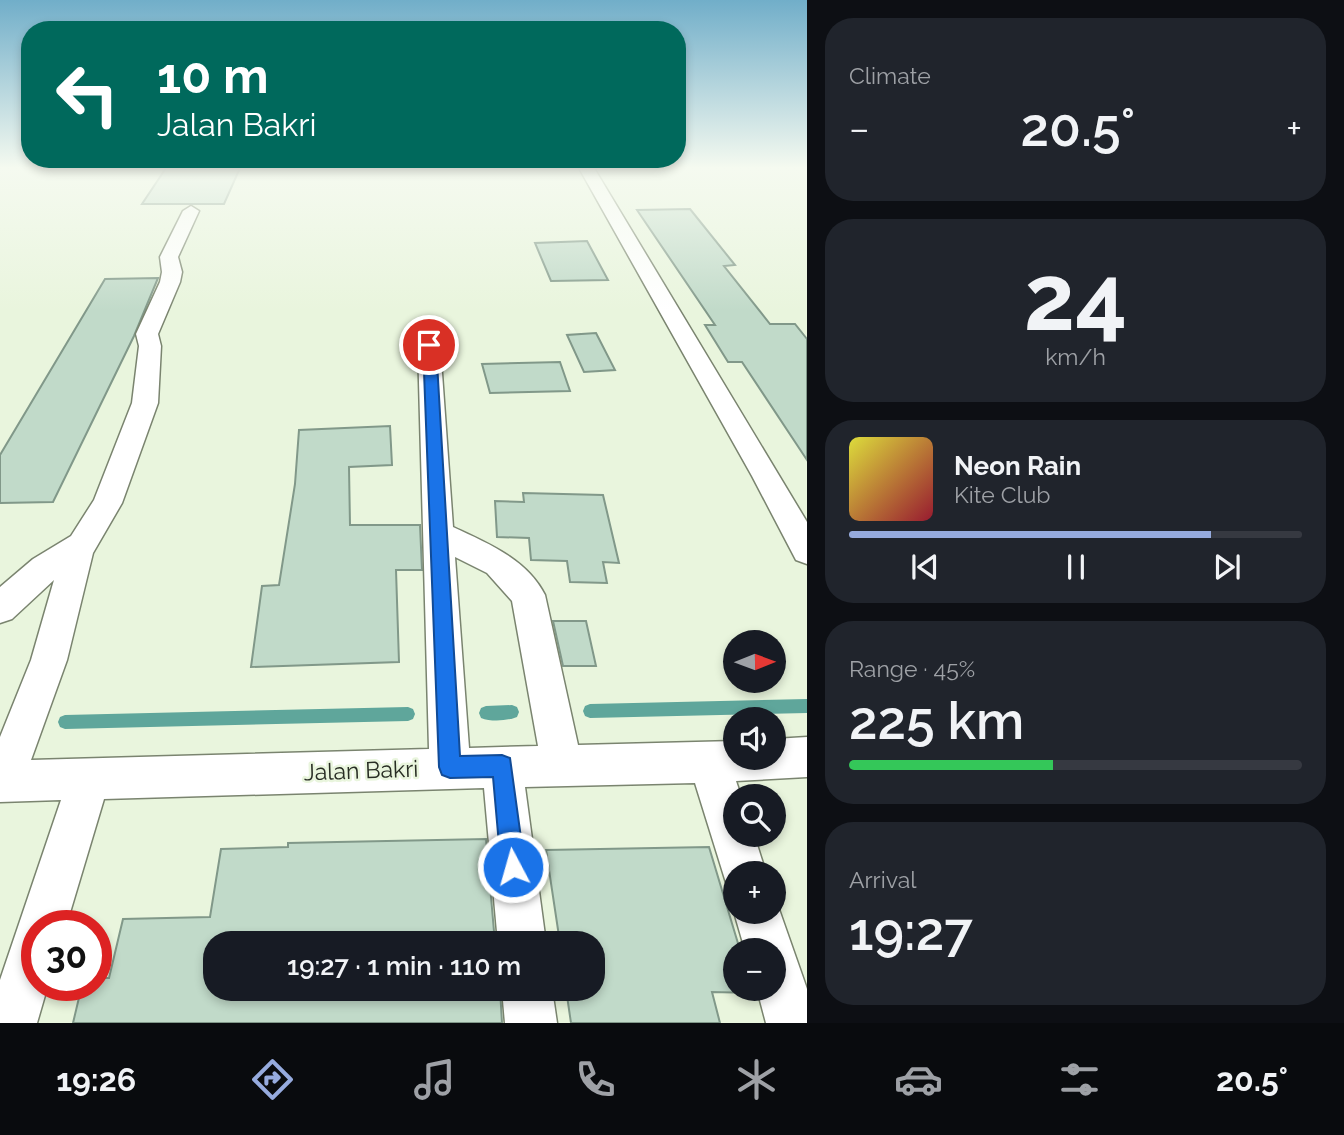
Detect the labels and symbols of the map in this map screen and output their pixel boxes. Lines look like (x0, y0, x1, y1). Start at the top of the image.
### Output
pin (399, 315, 459, 375)
north arrow (723, 630, 786, 693)
street label: Jalan Bakri (303, 755, 419, 785)
position arrow (476, 830, 550, 904)
speed limit sign: 30 (21, 910, 112, 1001)

